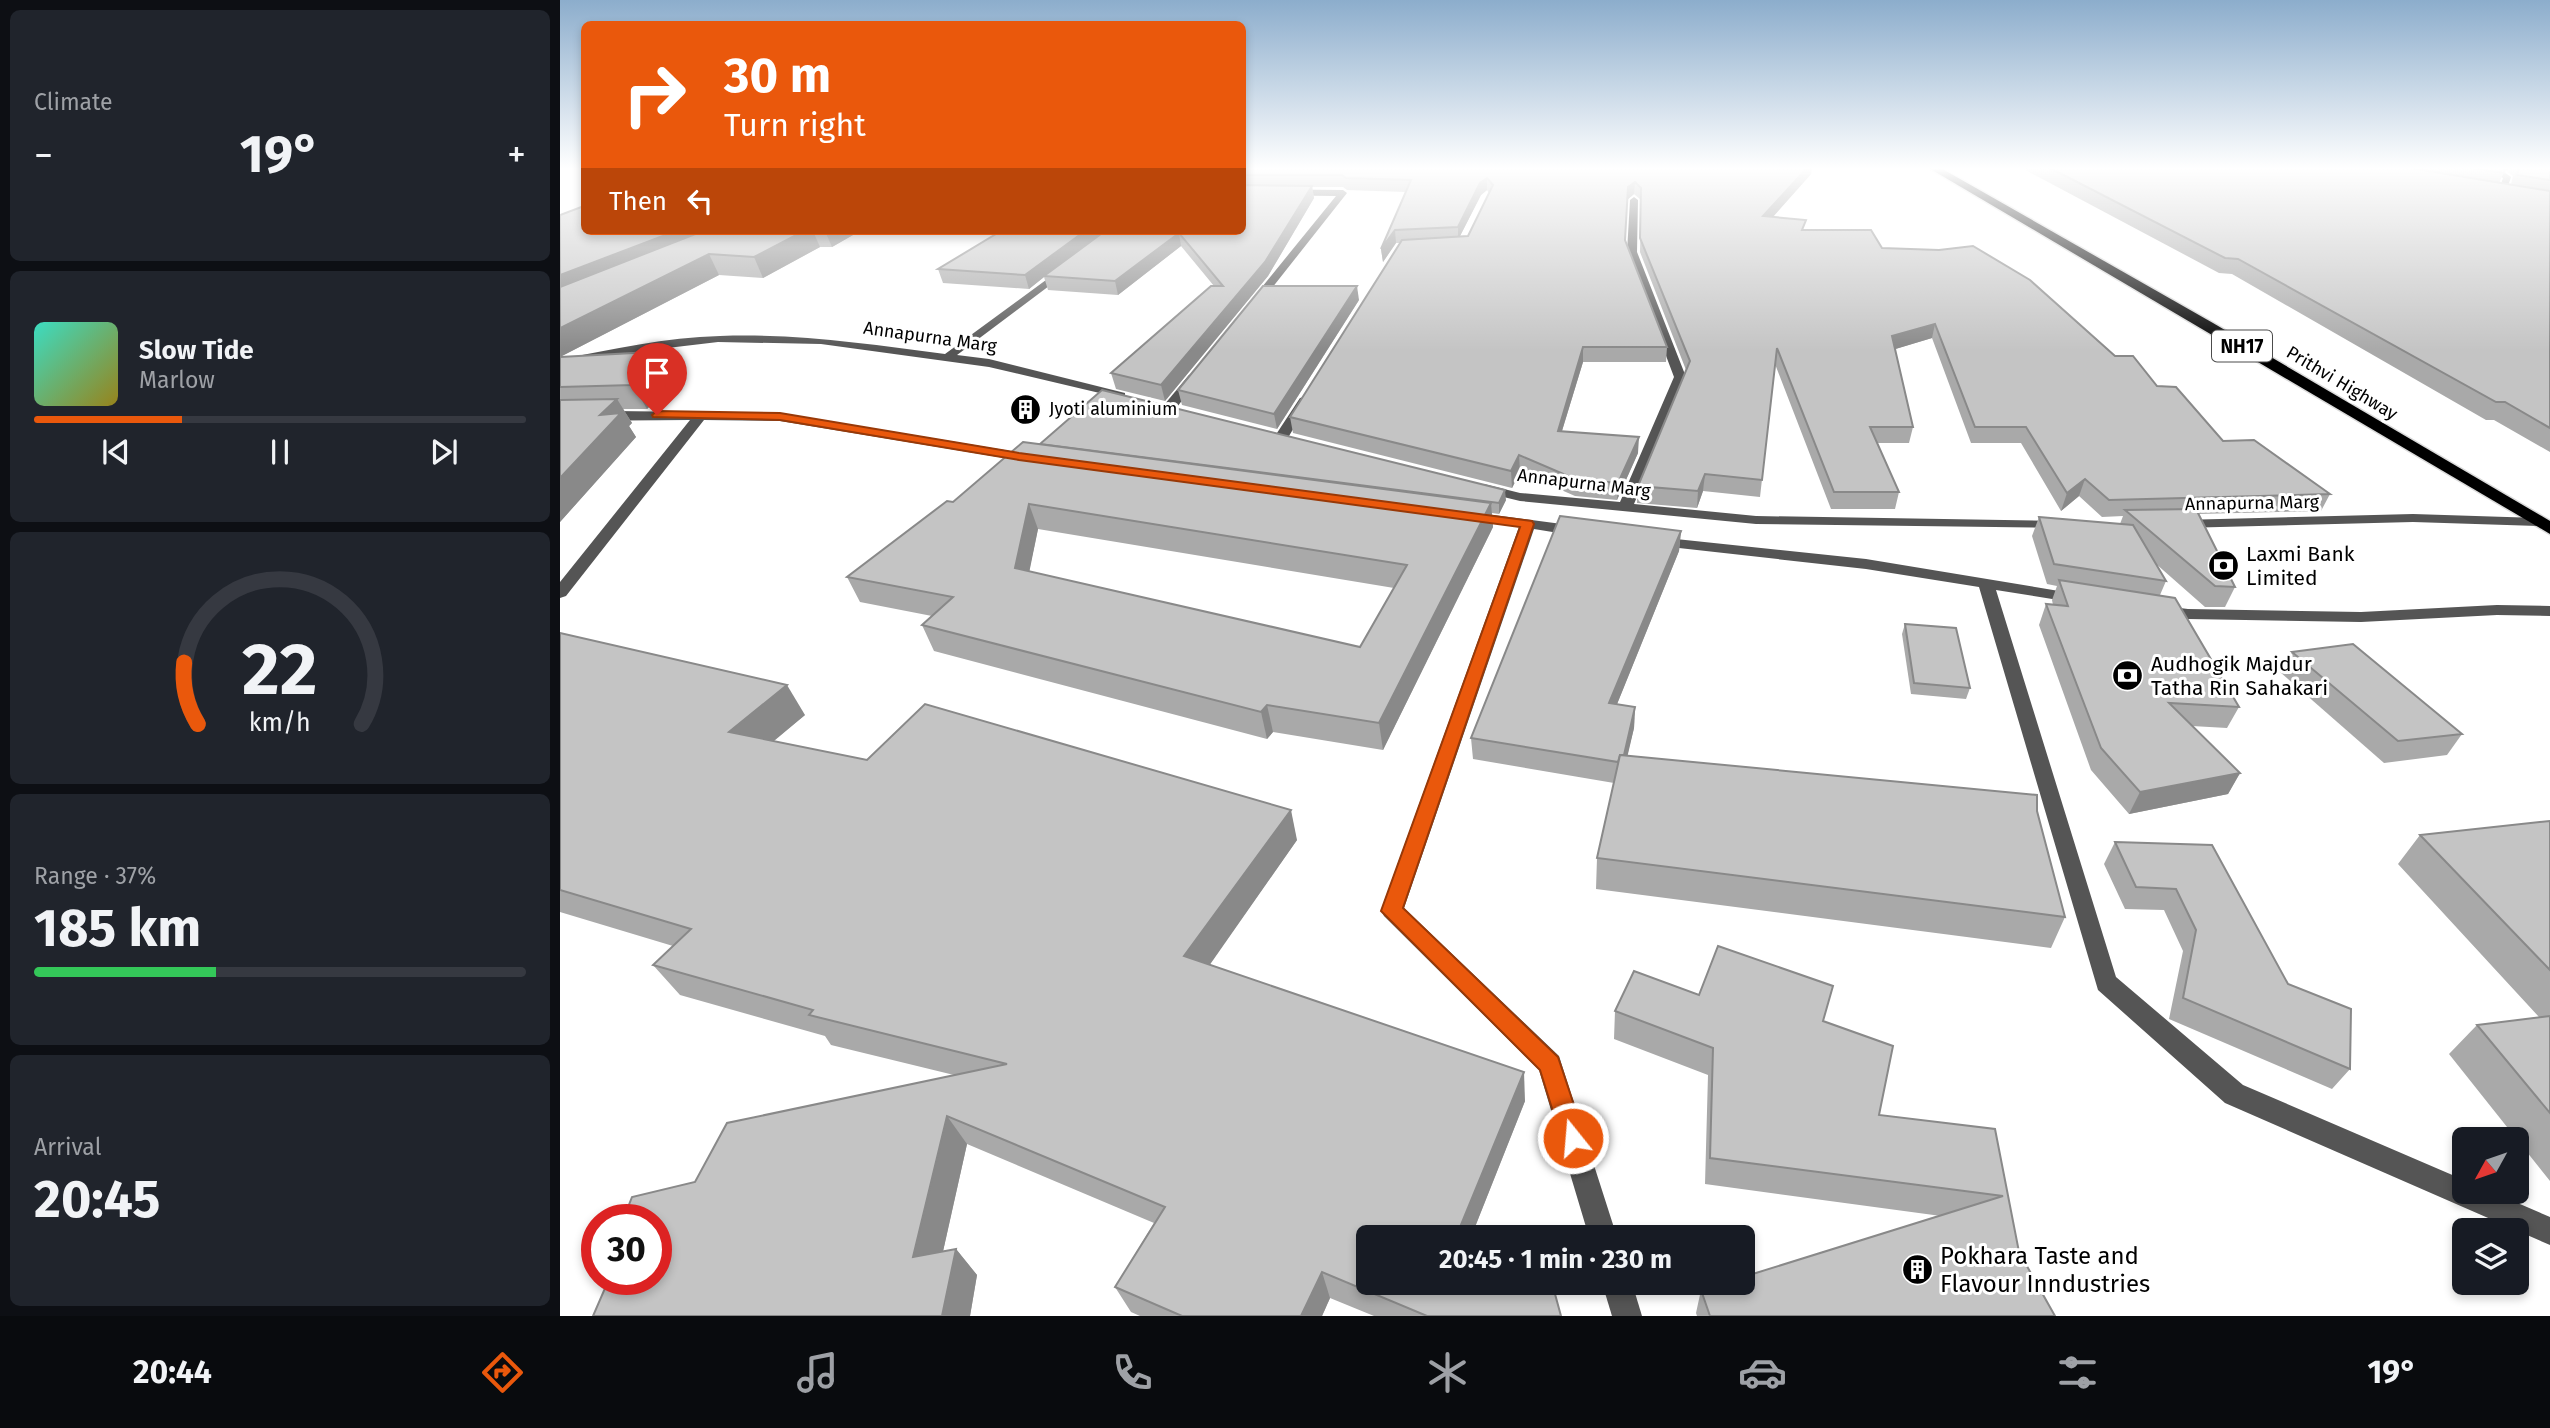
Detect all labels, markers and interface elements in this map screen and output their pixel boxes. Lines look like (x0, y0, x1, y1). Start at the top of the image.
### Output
text: 30 m (724, 46, 831, 105)
icon: right (609, 49, 700, 140)
text: Climate (34, 88, 113, 116)
text: Turn right (724, 106, 866, 144)
text: 19° (240, 123, 320, 186)
text: − (34, 132, 53, 178)
text: + (507, 132, 526, 178)
icon: left (681, 182, 719, 220)
text: Then (609, 186, 667, 217)
street label: Annapurna Marg (862, 317, 999, 357)
road number: NH17 (2212, 330, 2272, 362)
text: Slow Tide (139, 335, 254, 366)
street label: Prithvi Highway (2282, 341, 2402, 425)
pin (627, 343, 687, 415)
icon: arrive (638, 354, 676, 392)
text: Marlow (139, 366, 215, 394)
building icon: Jyoti aluminium (1009, 392, 1043, 426)
place label: Jyoti aluminium (1049, 398, 1178, 420)
icon: previous (97, 433, 135, 471)
icon: pause (261, 433, 299, 471)
icon: next (425, 433, 463, 471)
street label: Annapurna Marg (1516, 464, 1653, 502)
street label: Annapurna Marg (2185, 491, 2320, 515)
place label: Laxmi Bank Limited (2246, 541, 2355, 591)
bank icon: Laxmi Bank Limited (2206, 549, 2240, 583)
text: 22 (242, 626, 318, 713)
place label: Audhogik Majdur Tatha Rin Sahakari (2151, 651, 2328, 701)
bank icon: Audhogik Majdur Tatha Rin Sahakari (2111, 659, 2145, 693)
text: km/h (249, 708, 311, 738)
text: Range · 37% (34, 862, 156, 890)
text: 185 km (34, 897, 201, 960)
position arrow (1536, 1101, 1610, 1175)
north arrow (2452, 1127, 2529, 1204)
map controls (2452, 1127, 2529, 1295)
text: Arrival (34, 1133, 101, 1161)
text: 20:45 (34, 1168, 160, 1231)
speed limit sign: 30 (581, 1204, 672, 1295)
button: layers (2452, 1218, 2529, 1295)
place label: Pokhara Taste and Flavour Inndustries (1940, 1242, 2150, 1298)
text: 20:45 · 1 min · 230 m (1439, 1244, 1672, 1275)
building icon: Pokhara Taste and Flavour Inndustries (1900, 1253, 1934, 1287)
icon: directions (478, 1348, 527, 1397)
icon: music (793, 1348, 842, 1397)
icon: phone (1108, 1348, 1157, 1397)
icon: climate (1423, 1348, 1472, 1397)
icon: car (1738, 1348, 1787, 1397)
icon: filters (2053, 1348, 2102, 1397)
text: 20:44 (133, 1353, 212, 1391)
text: 19° (2367, 1353, 2417, 1391)

